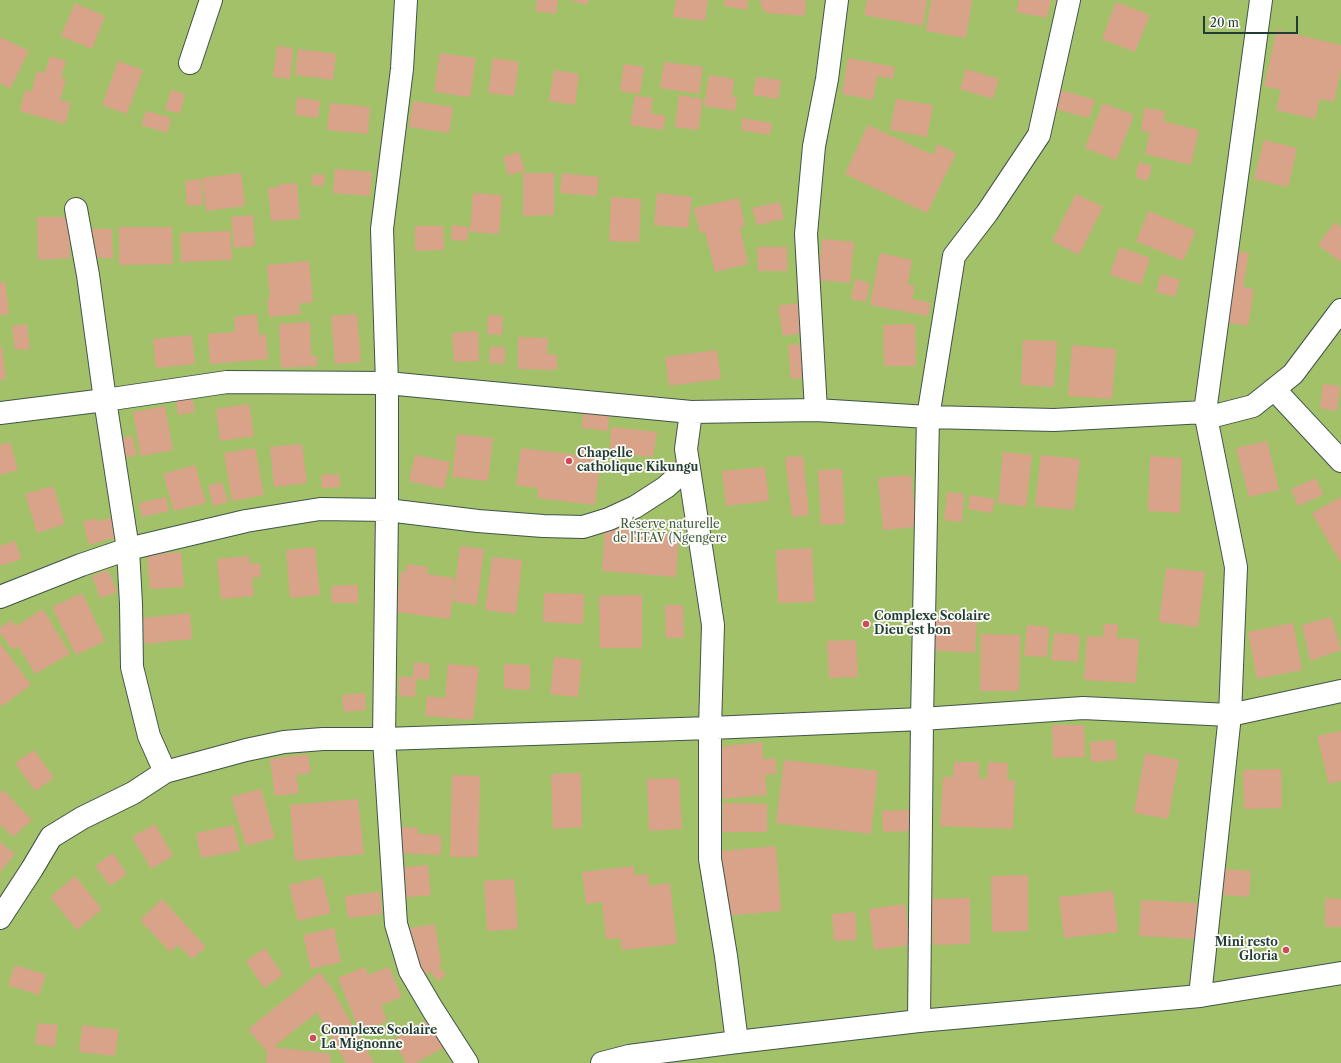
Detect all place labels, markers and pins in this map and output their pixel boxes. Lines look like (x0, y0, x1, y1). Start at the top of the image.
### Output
place label: Chapelle catholique Kikungu (577, 447, 699, 475)
marker: Chapelle catholique Kikungu (564, 456, 574, 466)
place label: Complexe Scolaire Dieu est bon (874, 610, 990, 638)
marker: Complexe Scolaire Dieu est bon (861, 619, 871, 629)
place label: Mini resto Gloria (1215, 936, 1278, 964)
marker: Mini resto Gloria (1281, 945, 1291, 955)
place label: Complexe Scolaire La Mignonne (321, 1024, 437, 1052)
marker: Complexe Scolaire La Mignonne (308, 1033, 318, 1043)

